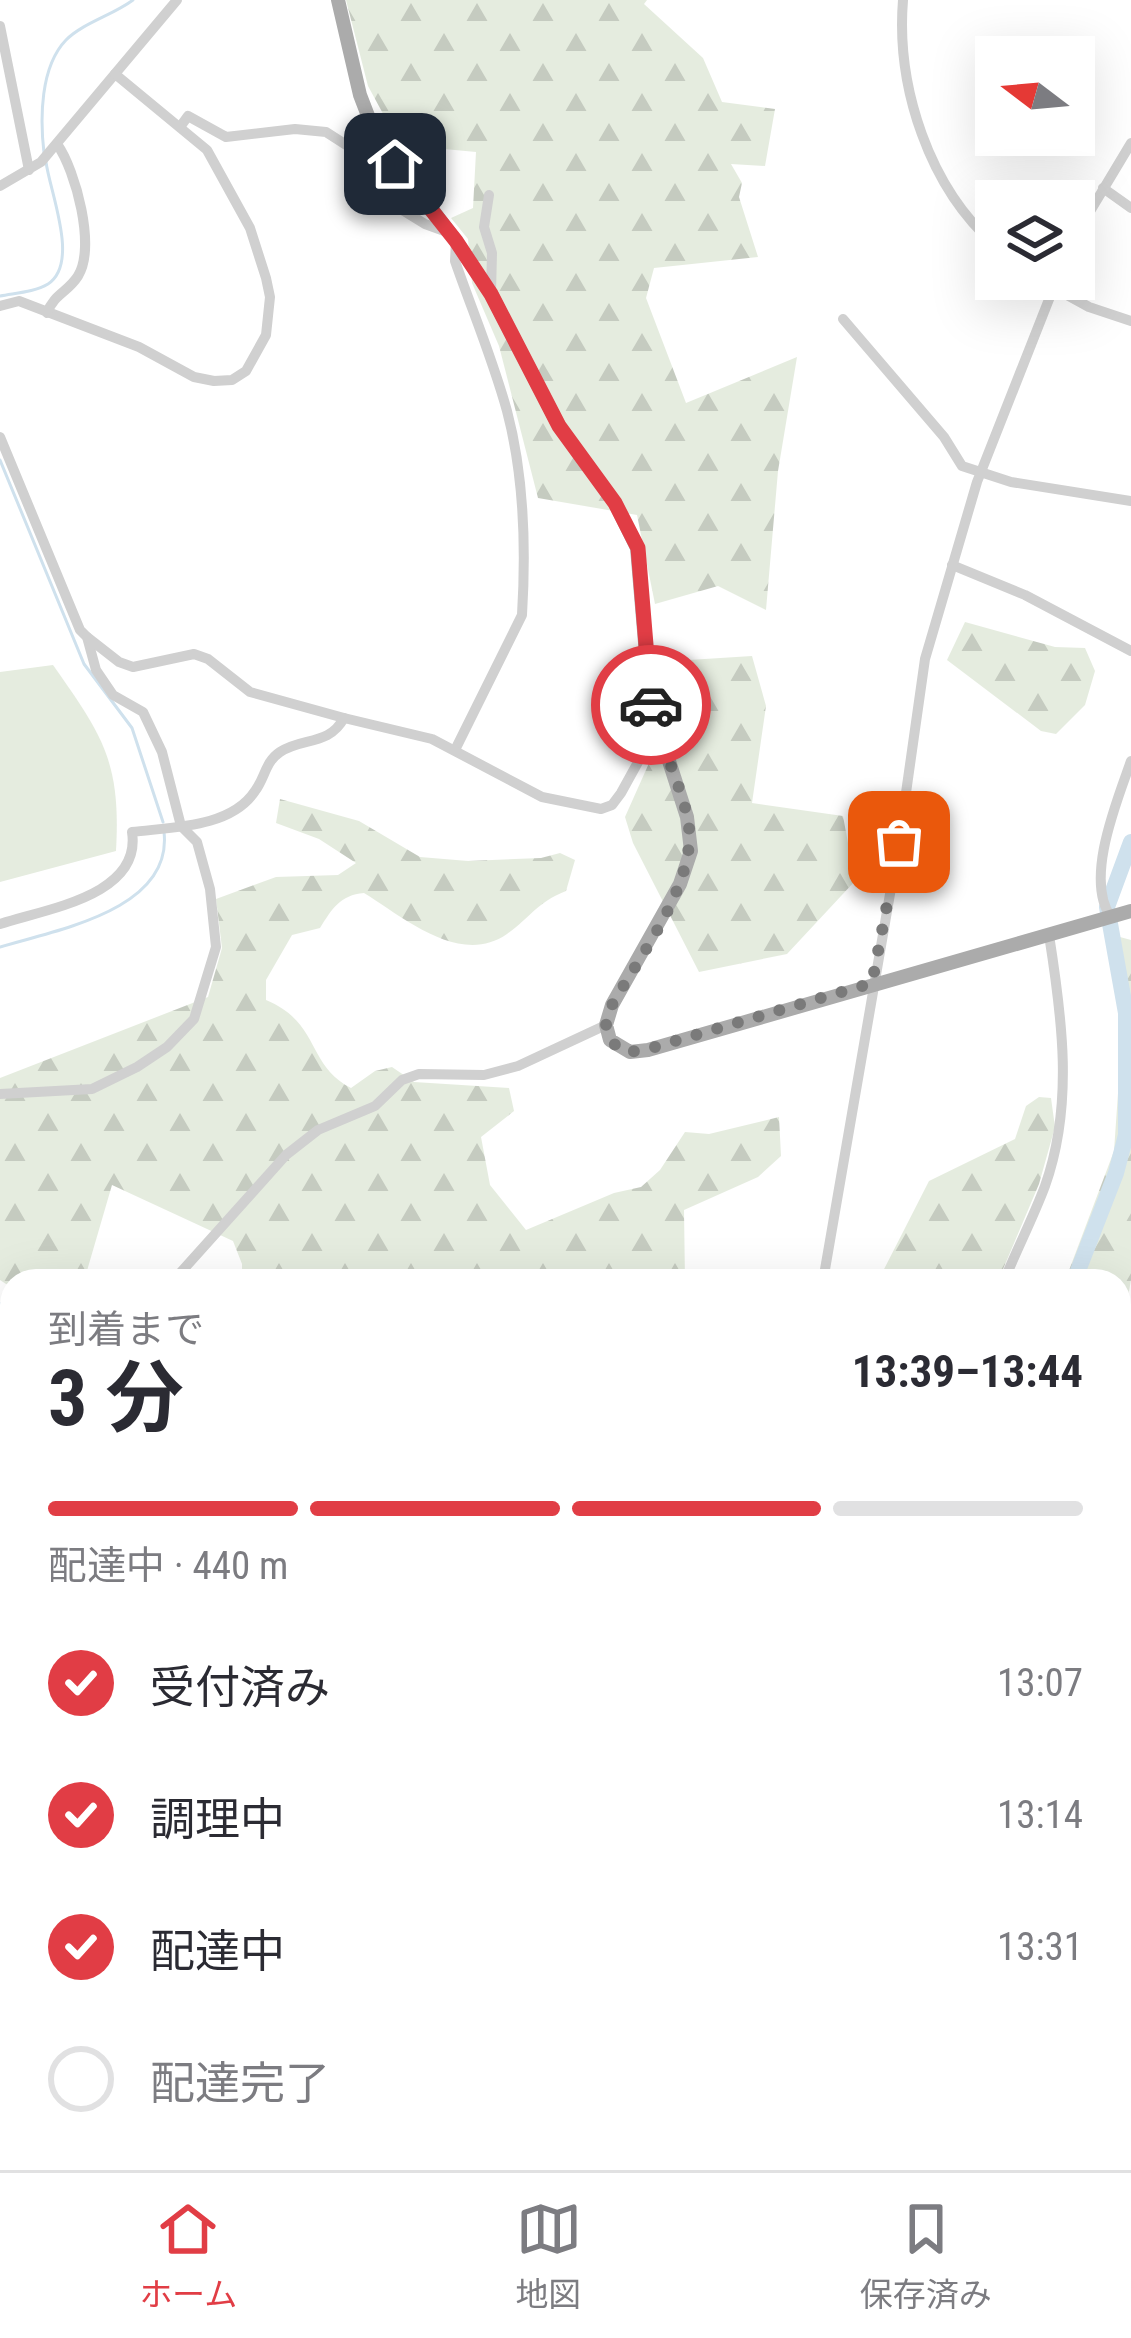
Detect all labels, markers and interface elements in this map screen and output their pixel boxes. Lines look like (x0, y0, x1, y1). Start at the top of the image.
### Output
north arrow (975, 36, 1095, 156)
map controls (975, 36, 1095, 300)
pin (344, 113, 446, 215)
icon: home (362, 131, 428, 197)
button: layers (975, 180, 1095, 300)
courier (591, 645, 711, 765)
icon: car (618, 672, 684, 738)
pin (848, 791, 950, 893)
icon: bag (866, 809, 932, 875)
text: 到着まで (48, 1307, 204, 1353)
text: 13:39–13:44 (852, 1345, 1083, 1398)
text: 3 分 (48, 1353, 183, 1444)
text: 配達中 · 440 m (48, 1543, 288, 1589)
icon: check (48, 1650, 114, 1716)
text: 13:07 (997, 1660, 1083, 1706)
text: 受付済み (150, 1661, 330, 1714)
icon: check (48, 1782, 114, 1848)
text: 13:14 (997, 1792, 1083, 1838)
text: 調理中 (150, 1793, 285, 1846)
icon: check (48, 1914, 114, 1980)
text: 13:31 (997, 1924, 1083, 1970)
text: 配達中 (150, 1925, 285, 1978)
text: 配達完了 (150, 2057, 330, 2110)
tab: ホーム (139, 2196, 237, 2316)
tab: 地図 (516, 2196, 582, 2316)
tab: 保存済み (860, 2196, 992, 2316)

